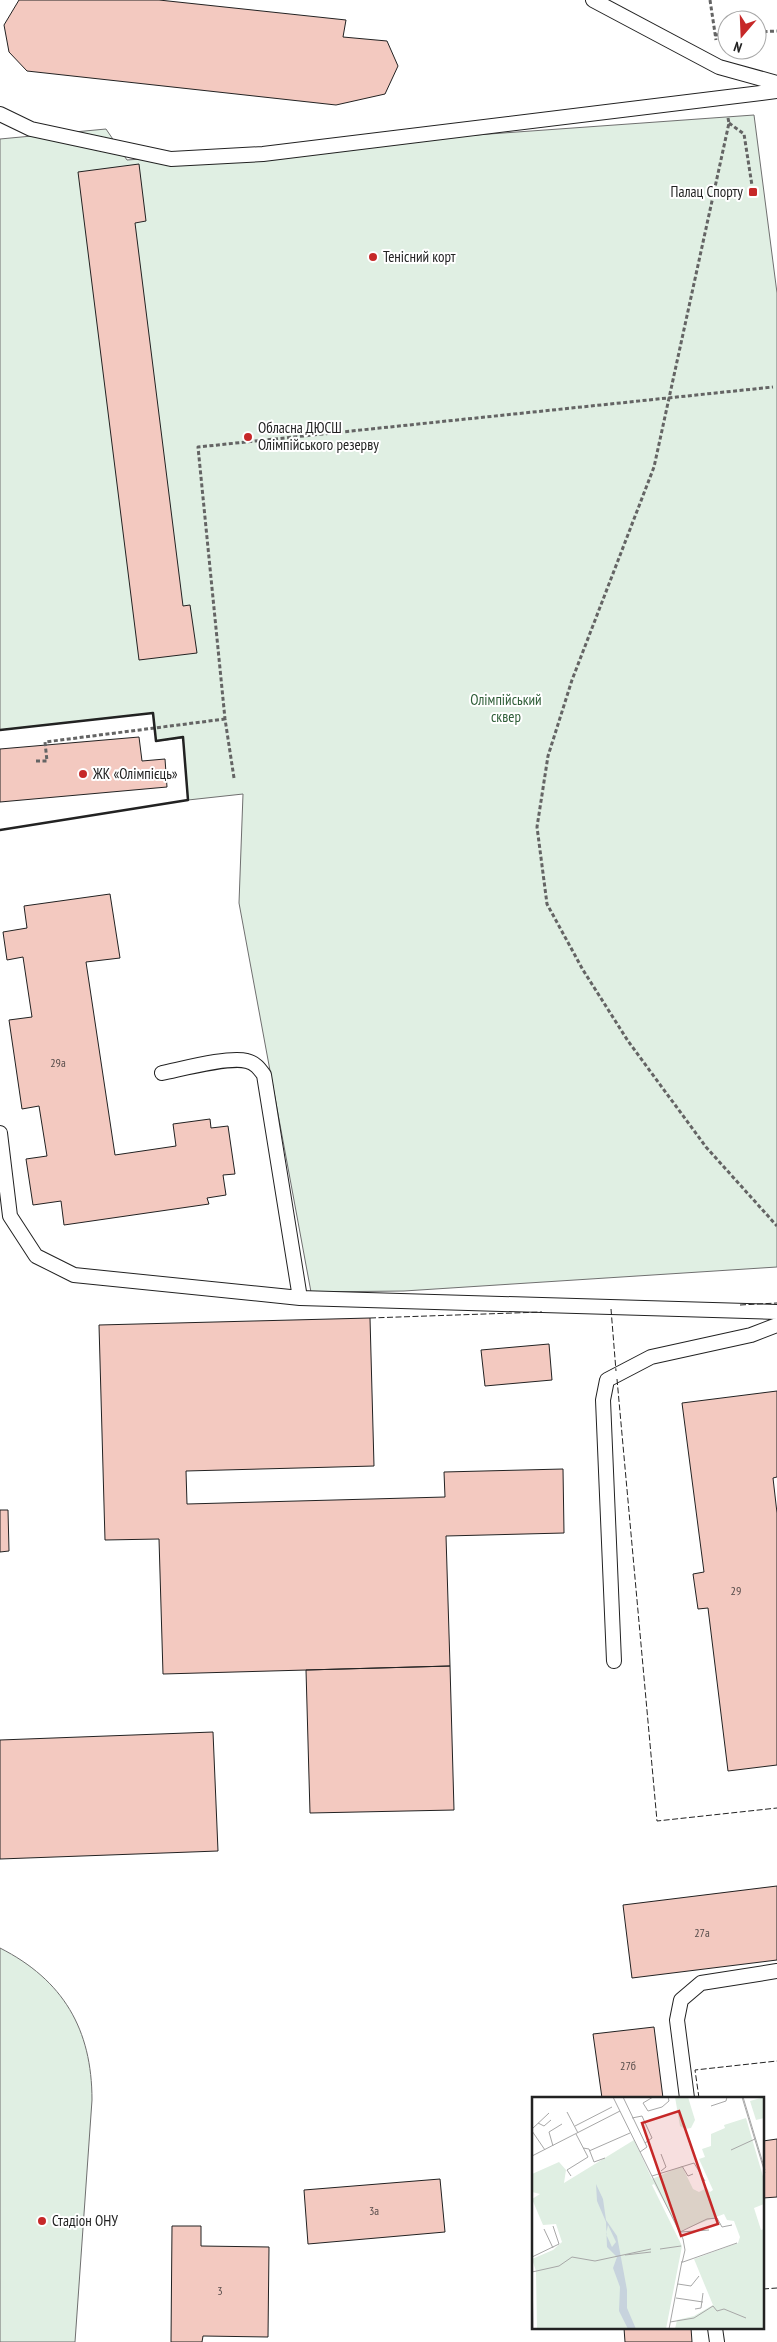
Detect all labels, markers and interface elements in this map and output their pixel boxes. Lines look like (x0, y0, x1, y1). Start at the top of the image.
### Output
north arrow (717, 10, 767, 60)
text: N (731, 38, 744, 57)
place label: Палац Спорту (671, 182, 743, 201)
marker: Палац Спорту (747, 186, 759, 198)
place label: Тенісний корт (383, 247, 456, 266)
marker: Тенісний корт (367, 251, 379, 263)
place label: Обласна ДЮСШ Олімпійського резерву (258, 418, 379, 454)
marker: Обласна ДЮСШ Олімпійського резерву (242, 431, 254, 443)
park label: Олімпійський сквер (470, 690, 542, 726)
place label: ЖК «Олімпієць» (92, 764, 178, 783)
marker: ЖК «Олімпієць» (77, 768, 89, 780)
house number: 29а (50, 1055, 66, 1070)
house number: 29 (731, 1583, 741, 1598)
house number: 27а (694, 1925, 710, 1940)
house number: 27б (620, 2058, 636, 2073)
inset map (532, 2097, 764, 2330)
house number: 3а (369, 2203, 379, 2218)
place label: Стадіон ОНУ (52, 2211, 118, 2230)
marker: Стадіон ОНУ (36, 2215, 48, 2227)
house number: 3 (217, 2283, 223, 2298)

